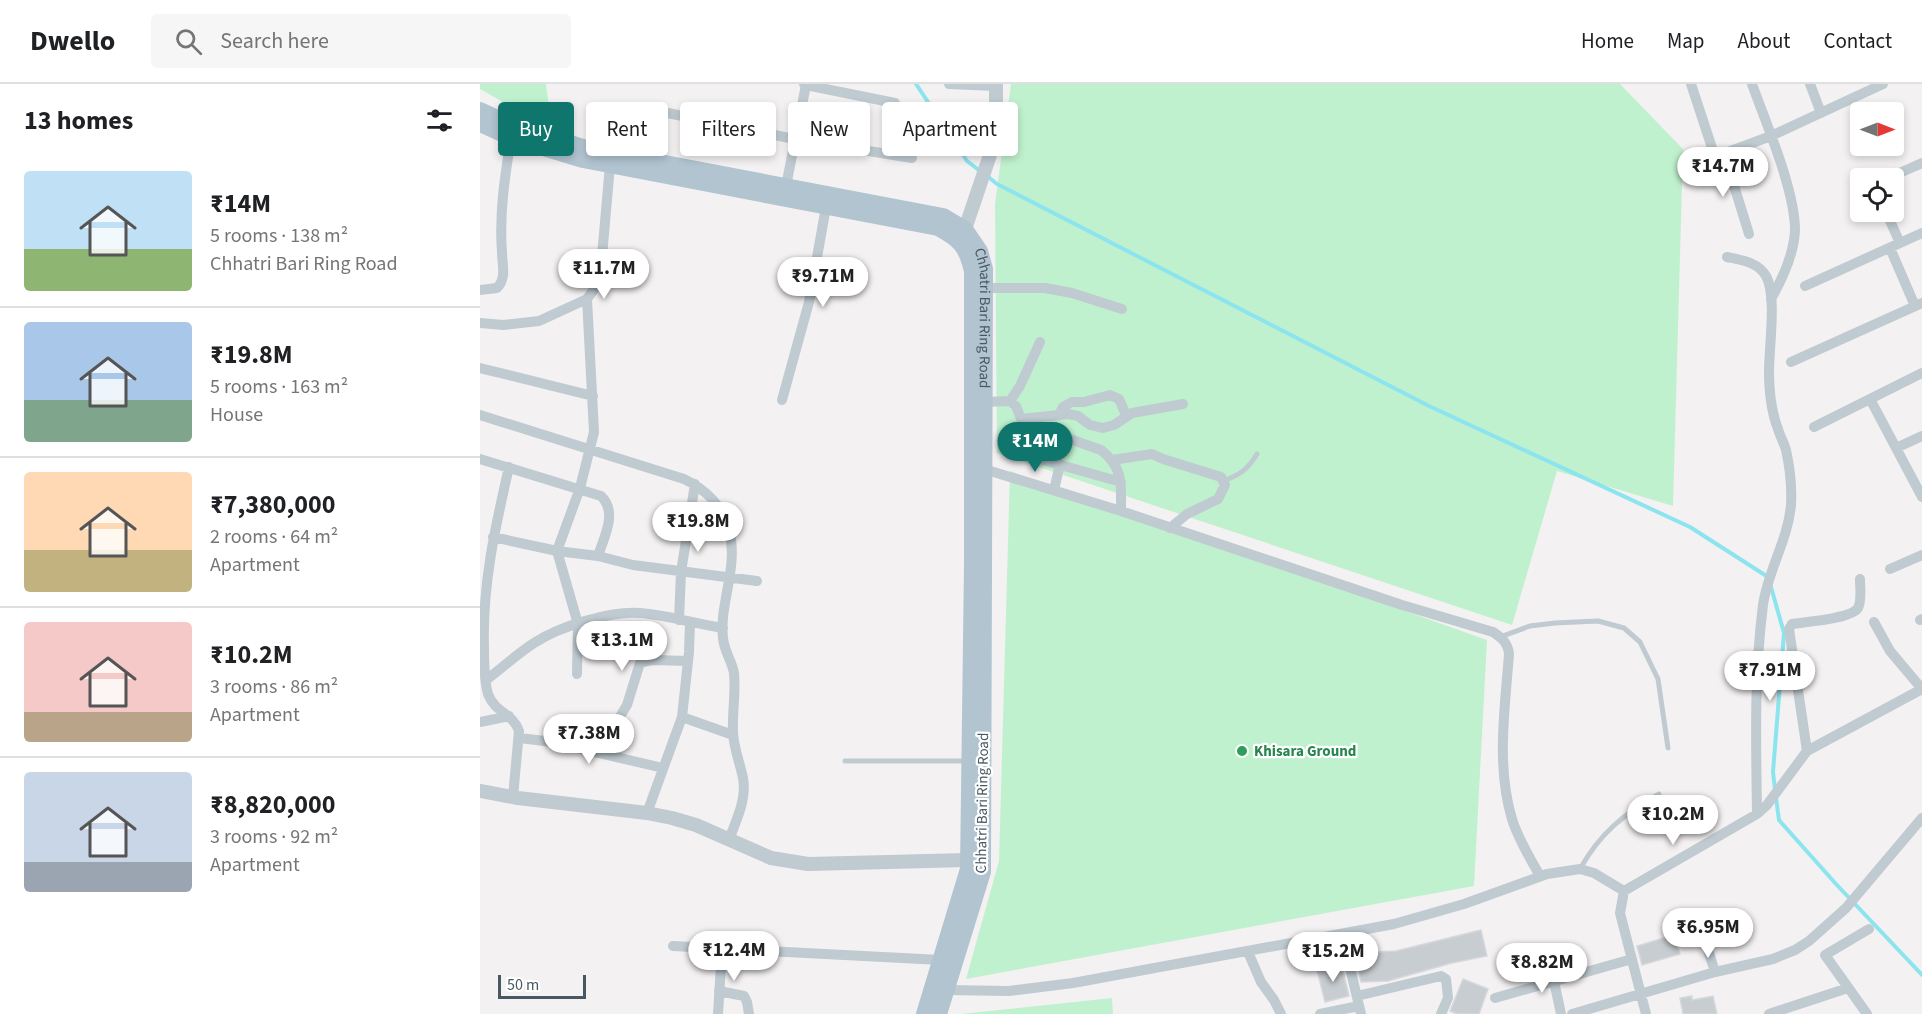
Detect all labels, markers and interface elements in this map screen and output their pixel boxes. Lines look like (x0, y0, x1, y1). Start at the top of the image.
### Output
search box (151, 14, 571, 68)
text: Dwello (30, 21, 115, 61)
icon: search (172, 25, 205, 58)
text: Search here (220, 25, 329, 57)
text: Home (1581, 26, 1634, 56)
text: Map (1667, 26, 1705, 56)
text: About (1738, 26, 1790, 56)
text: Contact (1823, 26, 1892, 56)
text: 13 homes (24, 102, 133, 139)
chip: Buy (498, 102, 574, 156)
chip: Rent (586, 102, 668, 156)
chip: Filters (680, 102, 776, 156)
chip: New (788, 102, 870, 156)
chip: Apartment (882, 102, 1018, 156)
north arrow (1850, 102, 1904, 156)
map controls (1850, 102, 1904, 222)
icon: filters (423, 104, 456, 137)
pin: ₹14.7M (1674, 147, 1772, 198)
text: ₹14.7M (1691, 152, 1755, 180)
button: locate (1850, 168, 1904, 222)
text: ₹14M (210, 185, 271, 222)
icon: home (72, 195, 144, 267)
text: 5 rooms · 138 m² (210, 222, 348, 250)
street label: Chhatri Bari Ring Road (969, 246, 996, 388)
pin: ₹11.7M (555, 249, 653, 300)
text: Chhatri Bari Ring Road (210, 250, 398, 278)
text: ₹11.7M (572, 254, 636, 282)
pin: ₹9.71M (774, 257, 872, 308)
text: ₹9.71M (791, 262, 855, 290)
text: ₹19.8M (210, 336, 293, 373)
icon: home (72, 346, 144, 418)
text: 5 rooms · 163 m² (210, 373, 348, 401)
text: House (210, 401, 263, 429)
pin: ₹14M (999, 422, 1071, 473)
text: ₹14M (1012, 427, 1058, 455)
text: ₹7,380,000 (210, 486, 335, 523)
icon: home (72, 496, 144, 568)
pin: ₹19.8M (649, 502, 747, 553)
text: ₹19.8M (666, 507, 730, 535)
text: 2 rooms · 64 m² (210, 523, 338, 551)
text: Apartment (210, 551, 300, 579)
pin: ₹13.1M (573, 621, 671, 672)
text: ₹13.1M (590, 626, 654, 654)
text: ₹10.2M (210, 636, 293, 673)
icon: home (72, 646, 144, 718)
pin: ₹7.91M (1721, 651, 1819, 702)
text: ₹7.91M (1738, 656, 1802, 684)
text: 3 rooms · 86 m² (210, 673, 338, 701)
text: Apartment (210, 701, 300, 729)
pin: ₹7.38M (540, 714, 638, 765)
text: ₹7.38M (557, 719, 621, 747)
street label: Chhatri Bari Ring Road (971, 733, 994, 874)
place label: Khisara Ground (1254, 741, 1356, 762)
marker: Khisara Ground (1235, 744, 1249, 758)
text: ₹8,820,000 (210, 786, 335, 823)
pin: ₹10.2M (1624, 795, 1722, 846)
icon: home (72, 796, 144, 868)
text: ₹10.2M (1641, 800, 1705, 828)
text: 3 rooms · 92 m² (210, 823, 338, 851)
text: Apartment (210, 851, 300, 879)
pin: ₹6.95M (1659, 908, 1757, 959)
text: ₹6.95M (1676, 913, 1740, 941)
pin: ₹12.4M (685, 931, 783, 982)
pin: ₹15.2M (1284, 932, 1382, 983)
text: ₹12.4M (702, 936, 766, 964)
text: ₹15.2M (1301, 937, 1365, 965)
pin: ₹8.82M (1493, 943, 1591, 994)
text: ₹8.82M (1510, 948, 1574, 976)
scale bar (498, 972, 586, 1000)
text: 50 m (507, 974, 539, 996)

